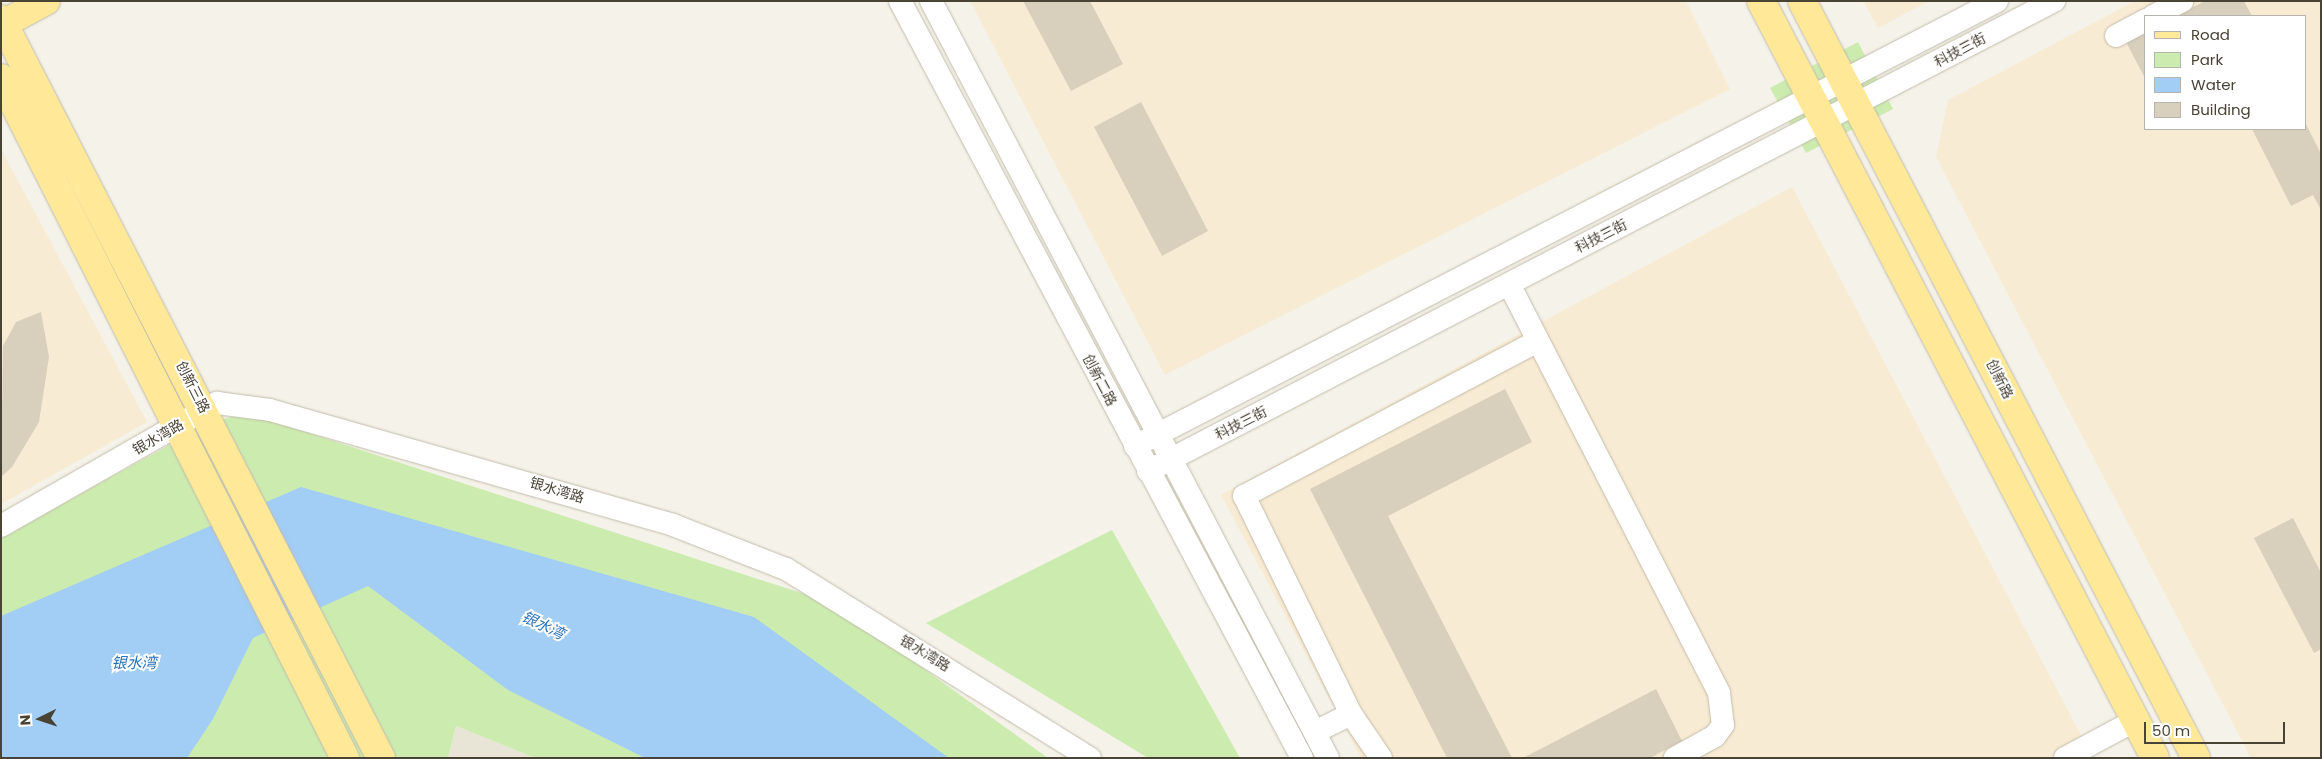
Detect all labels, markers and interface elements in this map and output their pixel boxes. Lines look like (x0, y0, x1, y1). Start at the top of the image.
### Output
legend (2144, 15, 2307, 130)
text: Road (2191, 24, 2230, 45)
street label: 科技三街 (1931, 29, 1989, 71)
text: Park (2191, 49, 2223, 70)
text: Water (2191, 74, 2236, 95)
text: Building (2191, 99, 2251, 120)
street label: 科技三街 (1572, 216, 1630, 256)
street label: 创新二路 (1079, 351, 1121, 409)
street label: 创新路 (1983, 356, 2017, 402)
street label: 创新三路 (173, 358, 213, 416)
street label: 科技三街 (1212, 403, 1270, 443)
street label: 银水湾路 (130, 416, 186, 458)
street label: 银水湾路 (528, 474, 586, 506)
water label: 银水湾 (519, 607, 567, 643)
street label: 银水湾路 (897, 631, 953, 675)
water label: 银水湾 (112, 654, 156, 672)
north arrow (15, 694, 65, 744)
scale bar (2147, 712, 2288, 744)
text: N (15, 714, 35, 726)
text: 50 m (2152, 720, 2190, 741)

